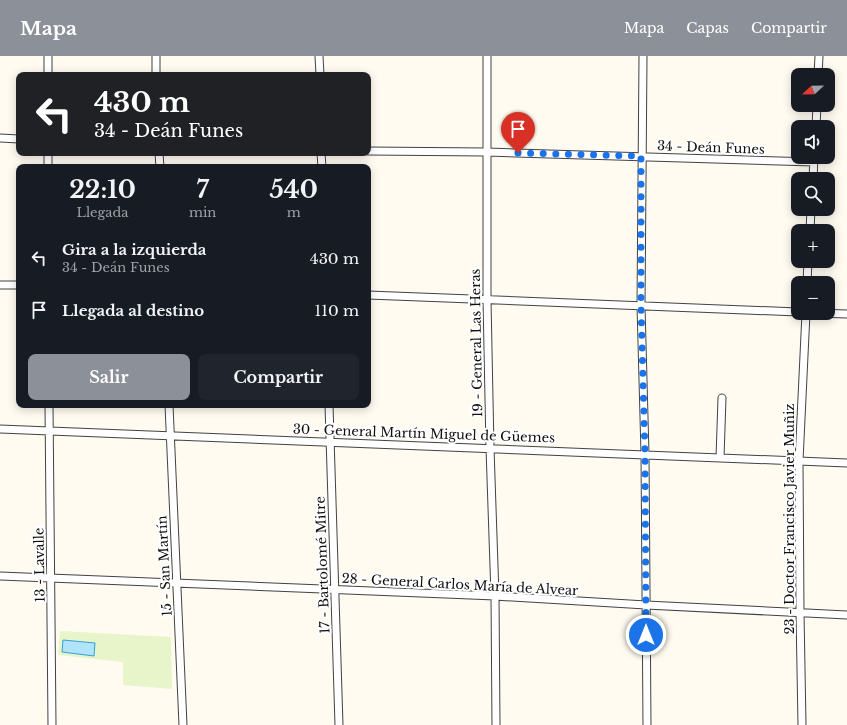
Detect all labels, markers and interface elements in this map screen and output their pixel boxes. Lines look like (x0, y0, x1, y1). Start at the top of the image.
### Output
text: Mapa (20, 17, 77, 40)
text: Mapa (624, 19, 664, 37)
text: Capas (686, 19, 729, 37)
text: Compartir (751, 19, 827, 37)
north arrow (791, 68, 835, 112)
map controls (791, 68, 835, 320)
text: 430 m (94, 85, 190, 120)
icon: left (28, 88, 80, 140)
pin (501, 112, 535, 153)
icon: arrive (507, 118, 529, 140)
text: 34 - Deán Funes (94, 120, 243, 142)
button: sound (791, 120, 835, 164)
street label: 34 - Deán Funes (657, 137, 765, 158)
button: search (791, 172, 835, 216)
text: 22:10 (69, 175, 136, 204)
text: 7 (196, 175, 209, 204)
text: 540 (269, 175, 318, 204)
text: Llegada (76, 204, 129, 221)
text: min (189, 204, 216, 221)
text: m (287, 204, 301, 221)
button: + (791, 224, 835, 268)
text: Gira a la izquierda (62, 240, 206, 259)
icon: left (28, 247, 50, 269)
text: 430 m (310, 249, 359, 268)
text: 34 - Deán Funes (62, 259, 170, 276)
street label: 19 - General Las Heras (467, 268, 486, 418)
button: − (791, 276, 835, 320)
icon: arrive (28, 299, 50, 321)
text: Llegada al destino (62, 301, 204, 320)
text: 110 m (315, 301, 359, 320)
button: Salir (28, 354, 190, 400)
button: Compartir (198, 354, 359, 400)
street label: 23 - Doctor Francisco Javier Muñiz (781, 403, 798, 635)
street label: 30 - General Martín Miguel de Güemes (293, 420, 555, 447)
street label: 17 - Bartolomé Mitre (312, 496, 333, 634)
street label: 15 - San Martín (153, 515, 176, 617)
street label: 13 - Lavalle (30, 528, 49, 602)
street label: 28 - General Carlos María de Alvear (341, 570, 580, 599)
position arrow (625, 614, 667, 656)

